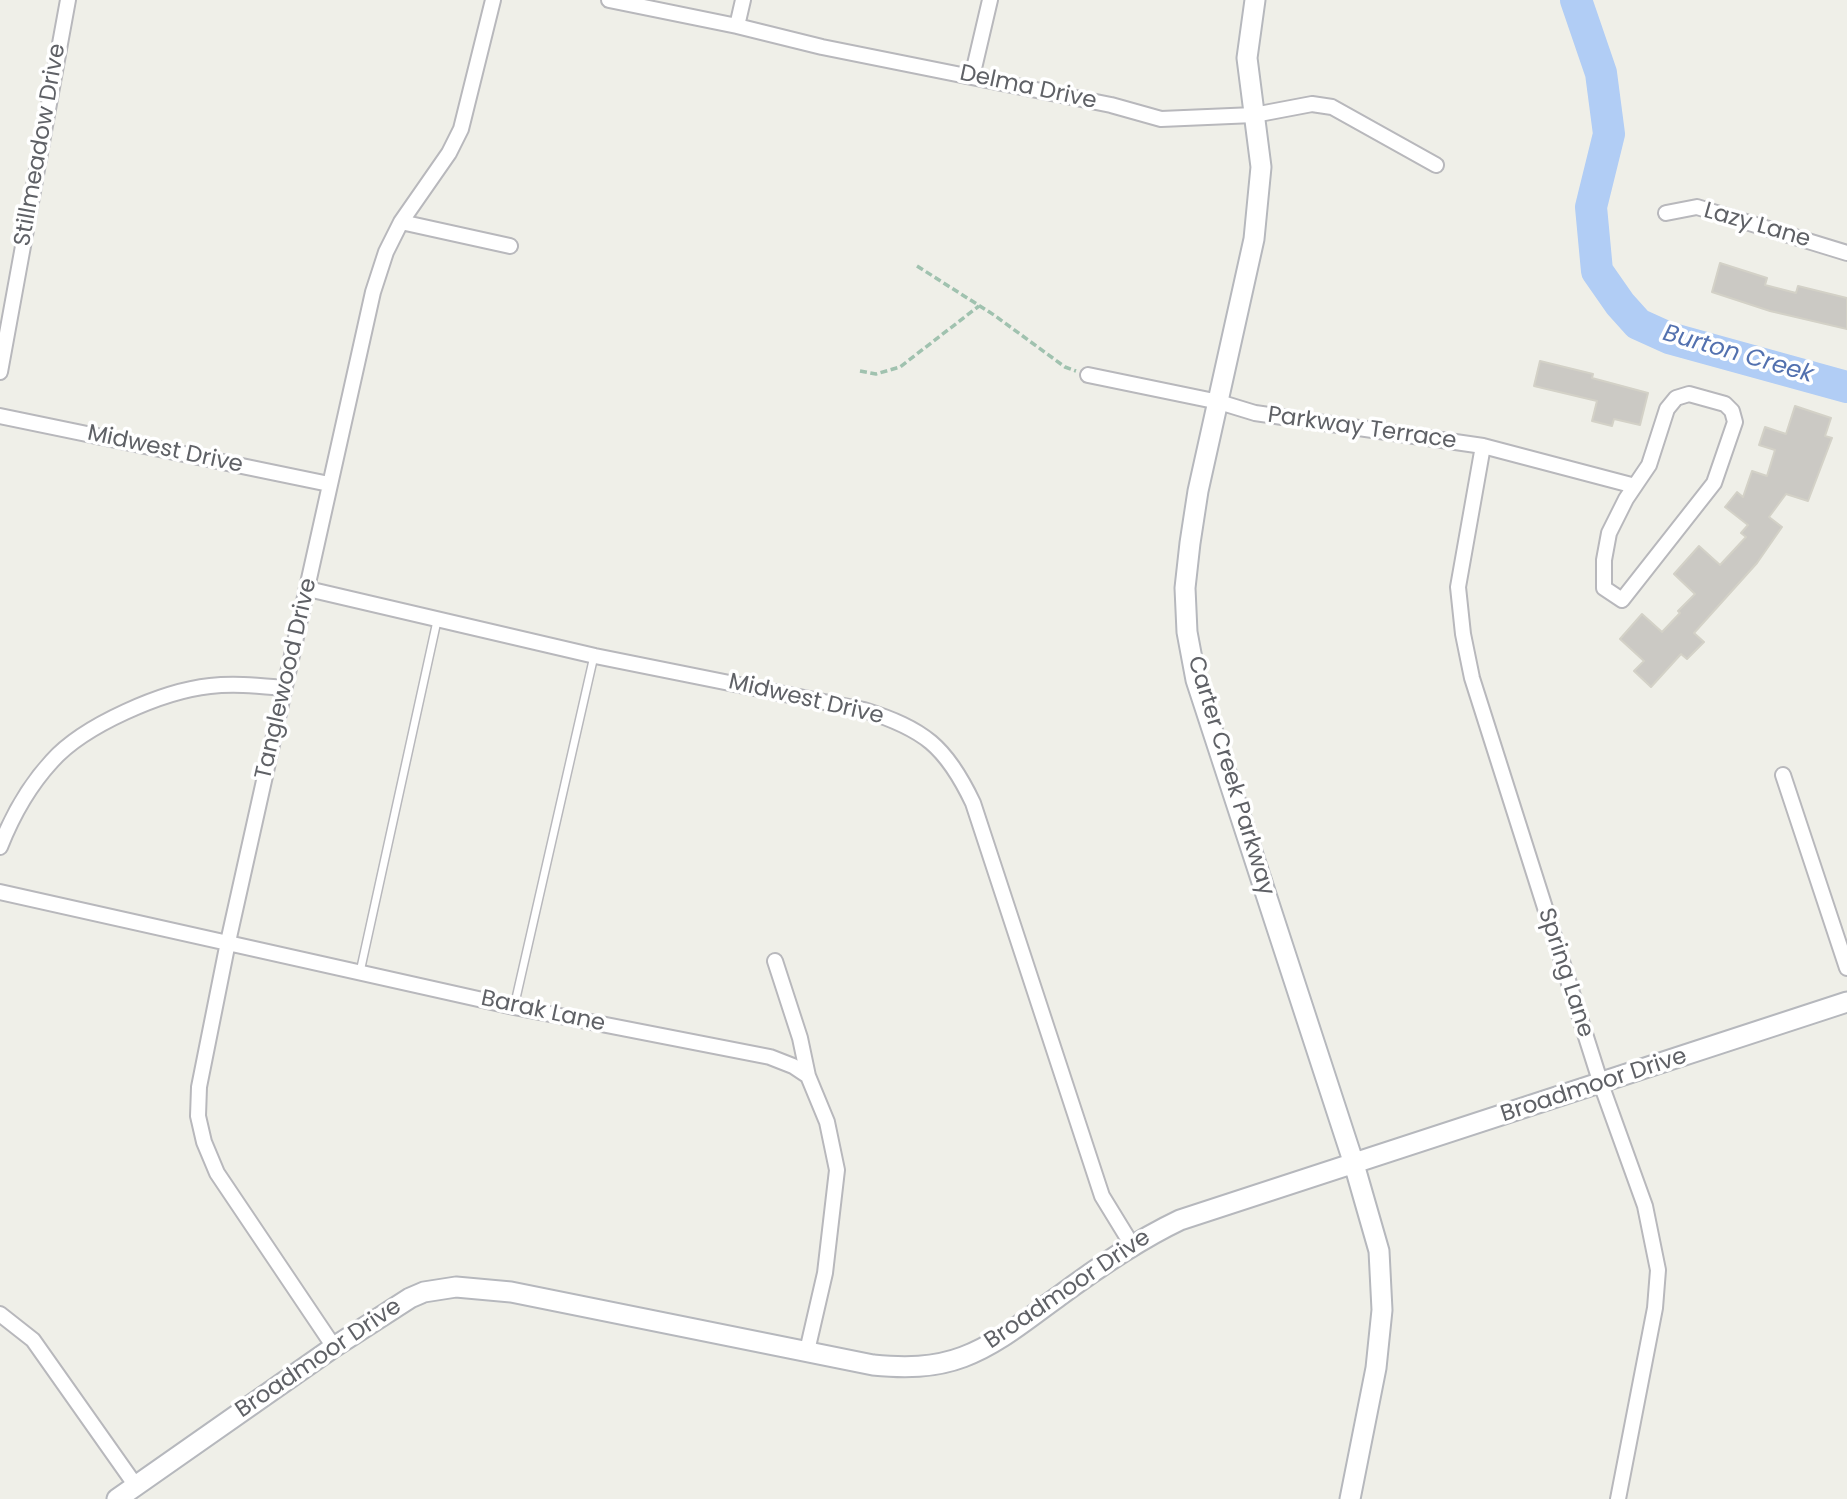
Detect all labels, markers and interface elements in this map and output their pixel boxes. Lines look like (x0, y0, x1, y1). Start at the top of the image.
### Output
street label: Stillmeadow Drive (10, 42, 72, 248)
street label: Delma Drive (957, 60, 1099, 116)
street label: Lazy Lane (1701, 198, 1813, 254)
water label: Burton Creek (1659, 320, 1817, 390)
street label: Parkway Terrace (1266, 402, 1458, 456)
street label: Midwest Drive (85, 420, 245, 480)
street label: Tanglewood Drive (250, 576, 324, 782)
street label: Carter Creek Parkway (1180, 653, 1280, 899)
street label: Midwest Drive (726, 669, 886, 731)
street label: Spring Lane (1531, 905, 1599, 1041)
street label: Barak Lane (478, 985, 608, 1039)
street label: Broadmoor Drive (1497, 1043, 1691, 1129)
street label: Broadmoor Drive (980, 1224, 1156, 1356)
street label: Broadmoor Drive (231, 1293, 407, 1425)

